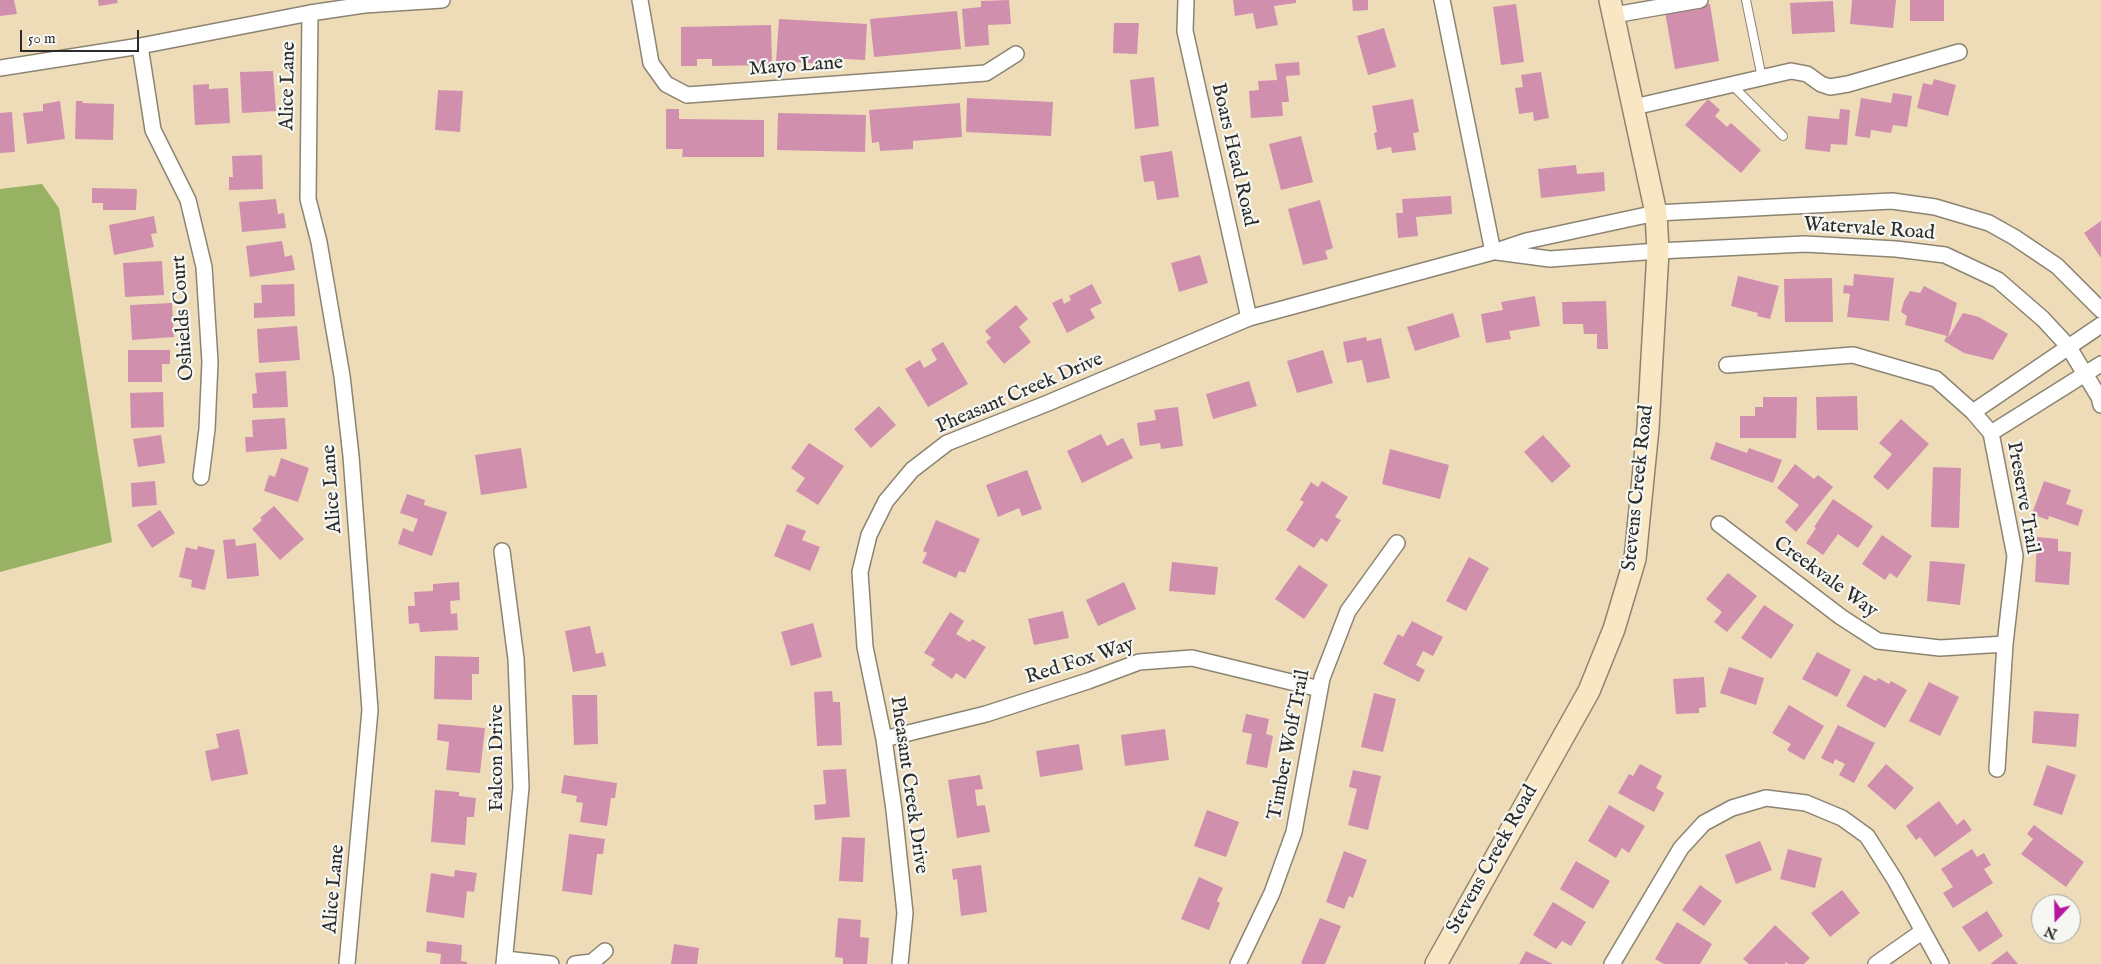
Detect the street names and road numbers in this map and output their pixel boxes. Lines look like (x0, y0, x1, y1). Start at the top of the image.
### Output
street label: Alice Lane (276, 41, 302, 131)
street label: Mayo Lane (748, 52, 844, 82)
street label: Boars Head Road (1205, 81, 1261, 229)
street label: Watervale Road (1803, 213, 1935, 247)
street label: Oshields Court (168, 254, 200, 382)
street label: Pheasant Creek Drive (933, 348, 1107, 440)
street label: Stevens Creek Road (1618, 404, 1660, 572)
street label: Preserve Trail (2000, 440, 2044, 556)
street label: Alice Lane (318, 444, 348, 534)
street label: Creekvale Way (1768, 532, 1882, 624)
street label: Red Fox Way (1023, 633, 1137, 691)
street label: Timber Wolf Trail (1264, 668, 1316, 822)
street label: Pheasant Creek Drive (884, 695, 932, 875)
street label: Falcon Drive (486, 704, 510, 812)
street label: Stevens Creek Road (1442, 781, 1544, 939)
street label: Alice Lane (319, 844, 351, 934)

